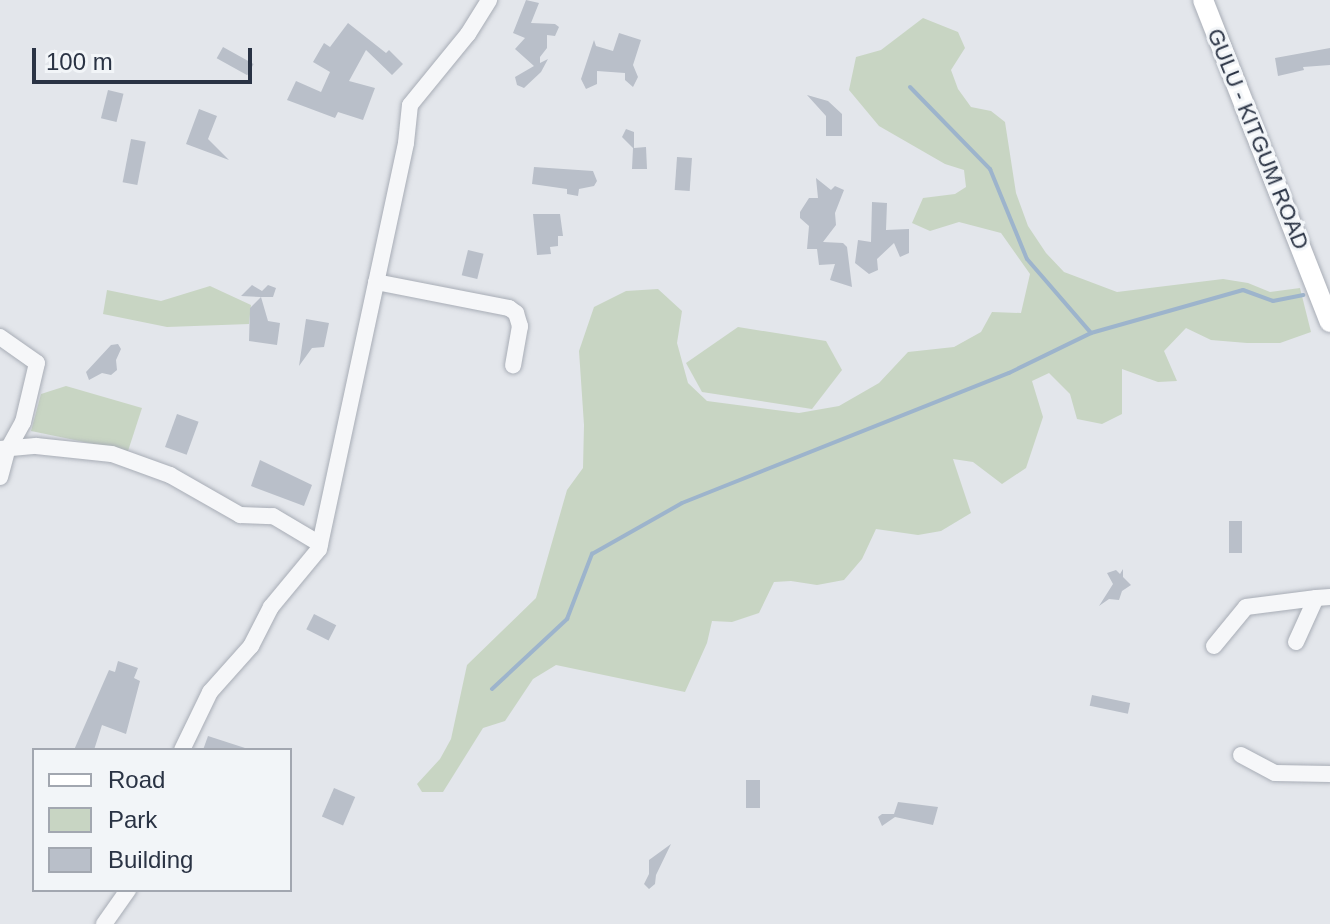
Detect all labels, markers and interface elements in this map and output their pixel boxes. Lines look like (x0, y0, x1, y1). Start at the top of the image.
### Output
street label: GULU - KITGUM ROAD (1202, 25, 1314, 253)
scale bar (36, 32, 256, 82)
text: 100 m (46, 48, 113, 75)
legend (32, 748, 292, 892)
text: Road (108, 766, 165, 793)
text: Park (108, 806, 157, 833)
text: Building (108, 846, 193, 873)

